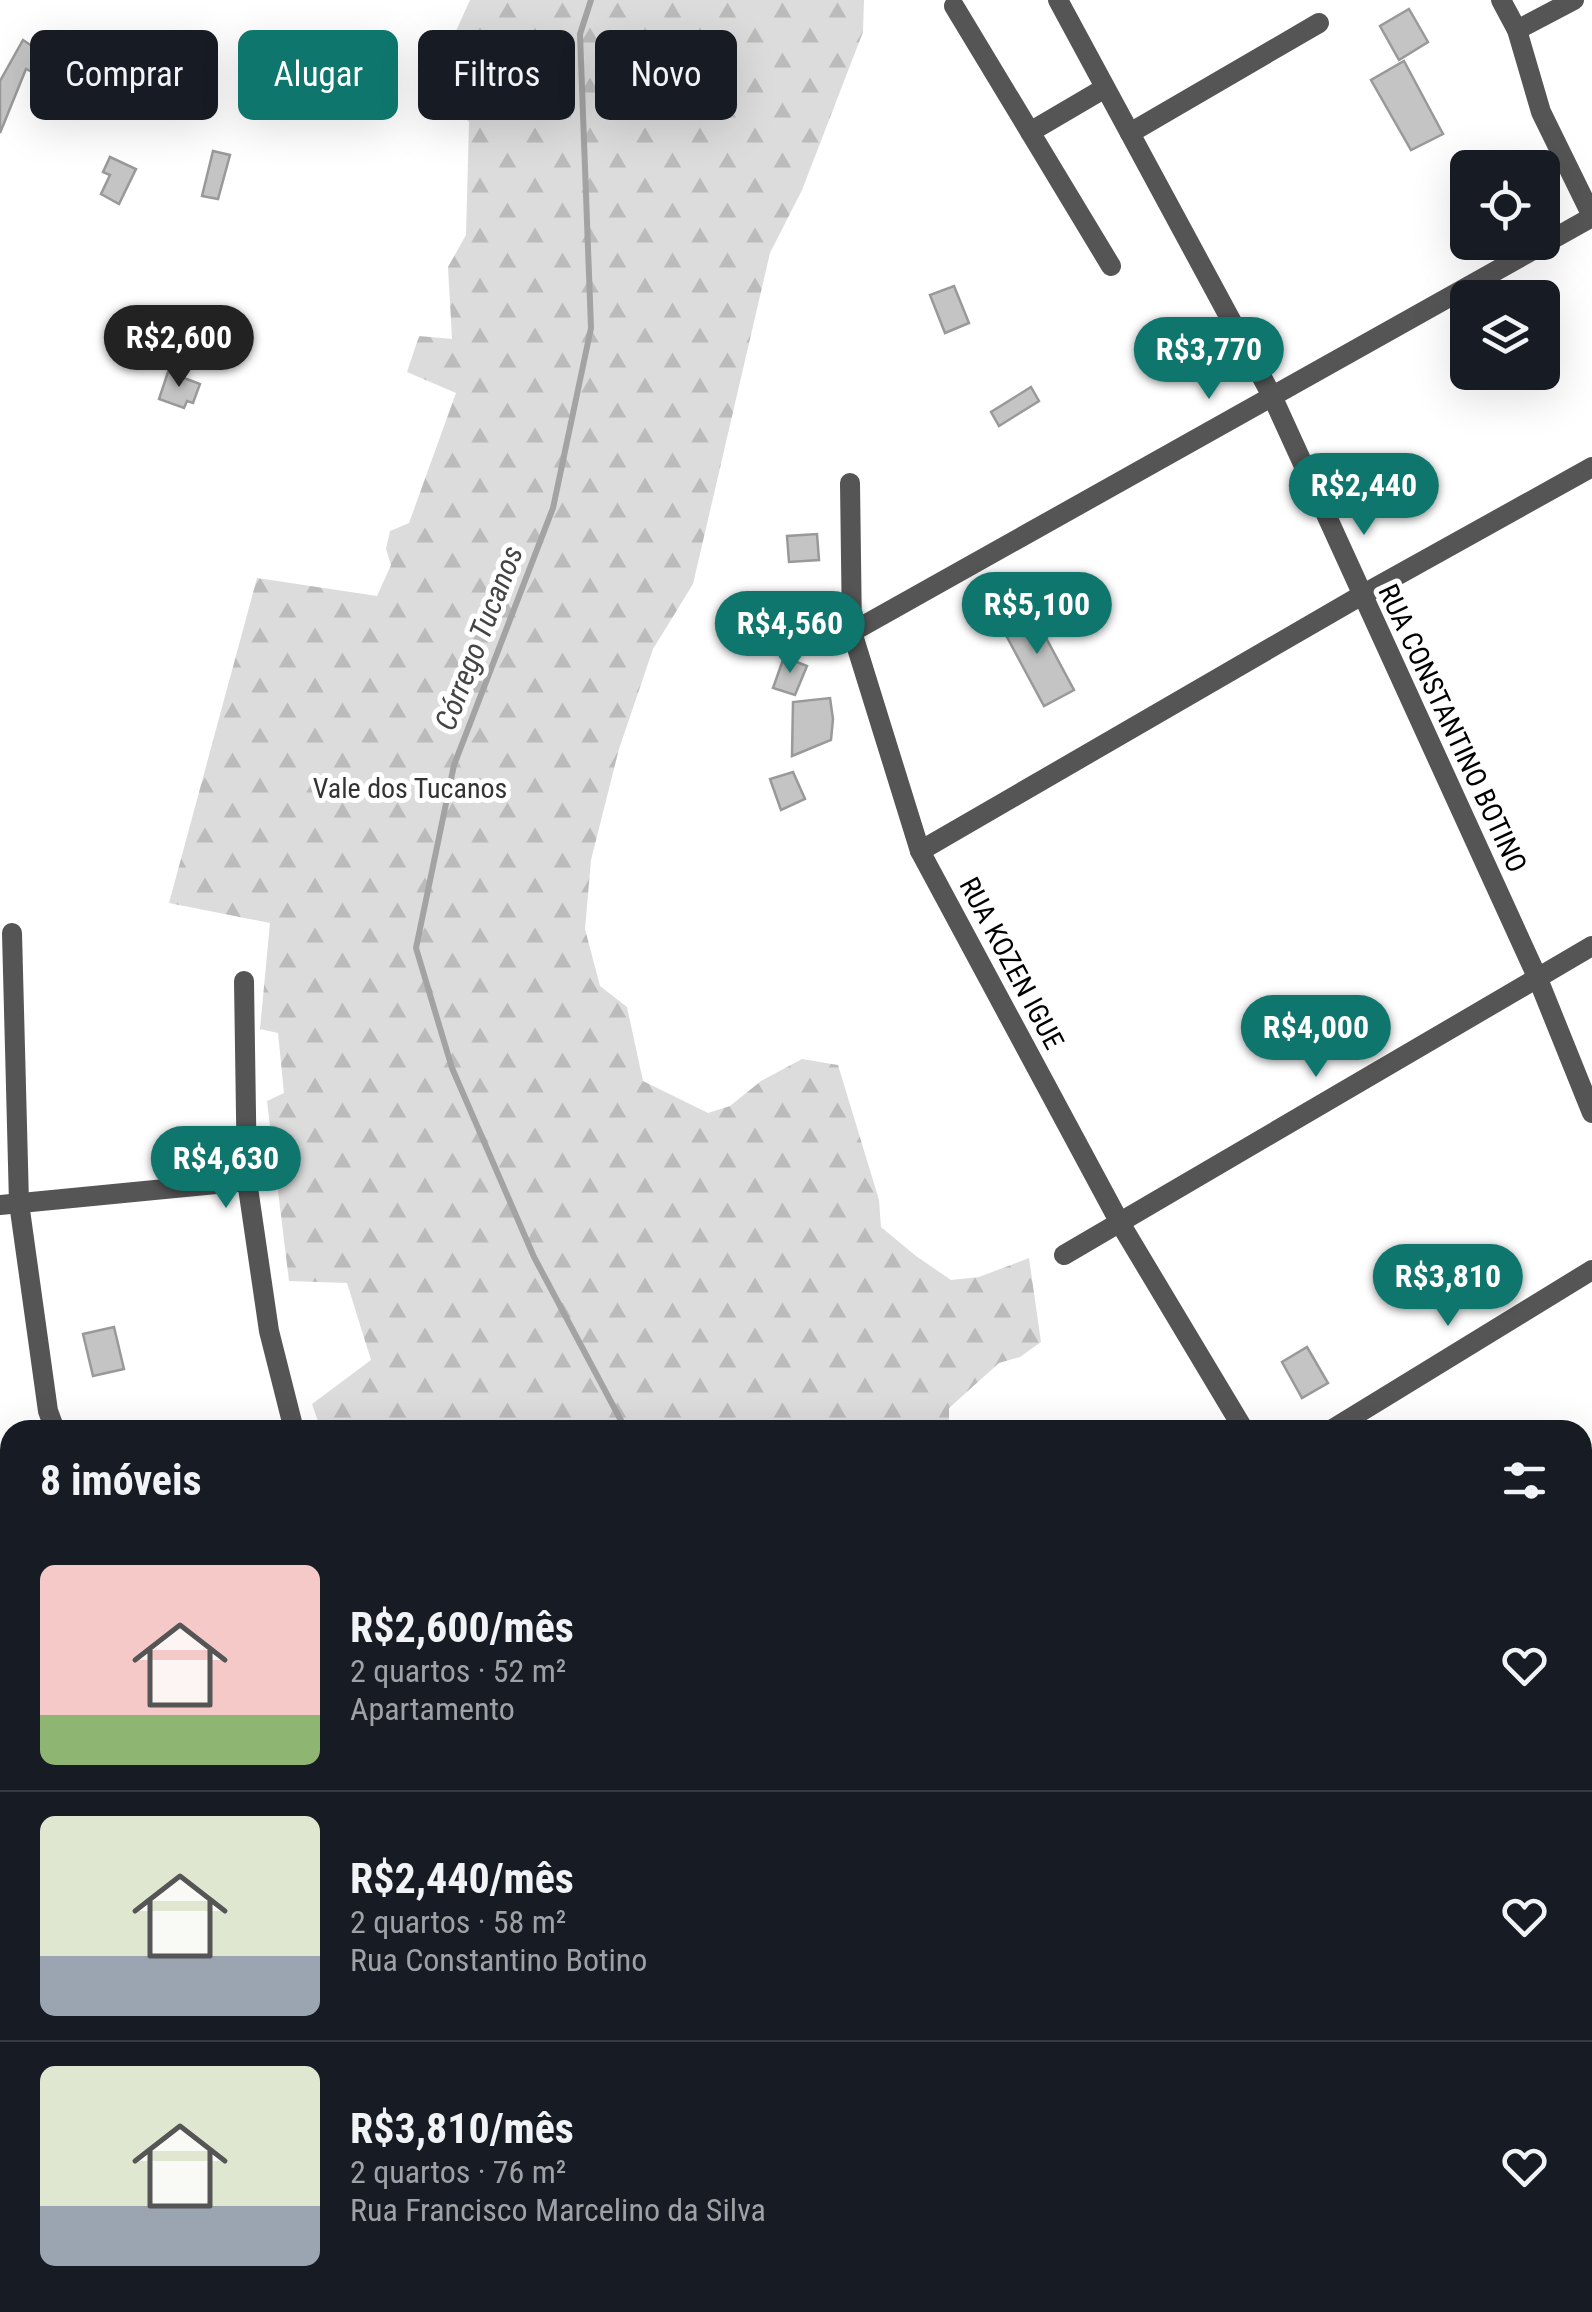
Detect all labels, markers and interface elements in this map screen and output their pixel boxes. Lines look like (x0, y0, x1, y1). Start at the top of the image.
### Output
chip: Comprar (30, 30, 218, 120)
chip: Alugar (238, 30, 398, 120)
chip: Filtros (418, 30, 575, 120)
chip: Novo (595, 30, 737, 120)
map controls (1450, 150, 1560, 390)
button: locate (1450, 150, 1560, 260)
button: layers (1450, 280, 1560, 390)
pin: R$2,600 (87, 305, 271, 390)
pin: R$3,770 (1117, 317, 1301, 402)
text: R$2,600 (126, 318, 232, 356)
text: R$3,770 (1156, 330, 1262, 368)
pin: R$2,440 (1272, 453, 1456, 538)
text: R$2,440 (1311, 466, 1417, 504)
water label: Córrego Tucanos (427, 541, 530, 735)
pin: R$5,100 (945, 572, 1129, 657)
street label: RUA CONSTANTINO BOTINO (1371, 579, 1534, 877)
text: R$5,100 (984, 585, 1090, 623)
pin: R$4,560 (698, 591, 882, 676)
text: R$4,560 (737, 604, 843, 642)
park label: Vale dos Tucanos (313, 772, 507, 805)
street label: RUA KOZEN IGUE (952, 872, 1071, 1055)
pin: R$4,000 (1224, 995, 1408, 1080)
text: R$4,000 (1263, 1008, 1369, 1046)
pin: R$4,630 (134, 1126, 318, 1211)
text: R$4,630 (173, 1139, 279, 1177)
pin: R$3,810 (1356, 1244, 1540, 1329)
text: R$3,810 (1395, 1257, 1501, 1295)
icon: filters (1497, 1453, 1552, 1508)
text: 8 imóveis (40, 1456, 202, 1505)
text: R$2,600/mês (350, 1603, 574, 1652)
icon: home (120, 1605, 240, 1725)
icon: heart (1497, 1638, 1552, 1693)
text: 2 quartos · 52 m² (350, 1652, 566, 1690)
text: Apartamento (350, 1690, 515, 1728)
text: R$2,440/mês (350, 1854, 574, 1903)
icon: home (120, 1856, 240, 1976)
icon: heart (1497, 1889, 1552, 1944)
text: 2 quartos · 58 m² (350, 1903, 566, 1941)
text: Rua Constantino Botino (350, 1941, 647, 1979)
text: R$3,810/mês (350, 2104, 574, 2153)
icon: home (120, 2106, 240, 2226)
icon: heart (1497, 2139, 1552, 2194)
text: 2 quartos · 76 m² (350, 2153, 566, 2191)
text: Rua Francisco Marcelino da Silva (350, 2191, 766, 2229)

